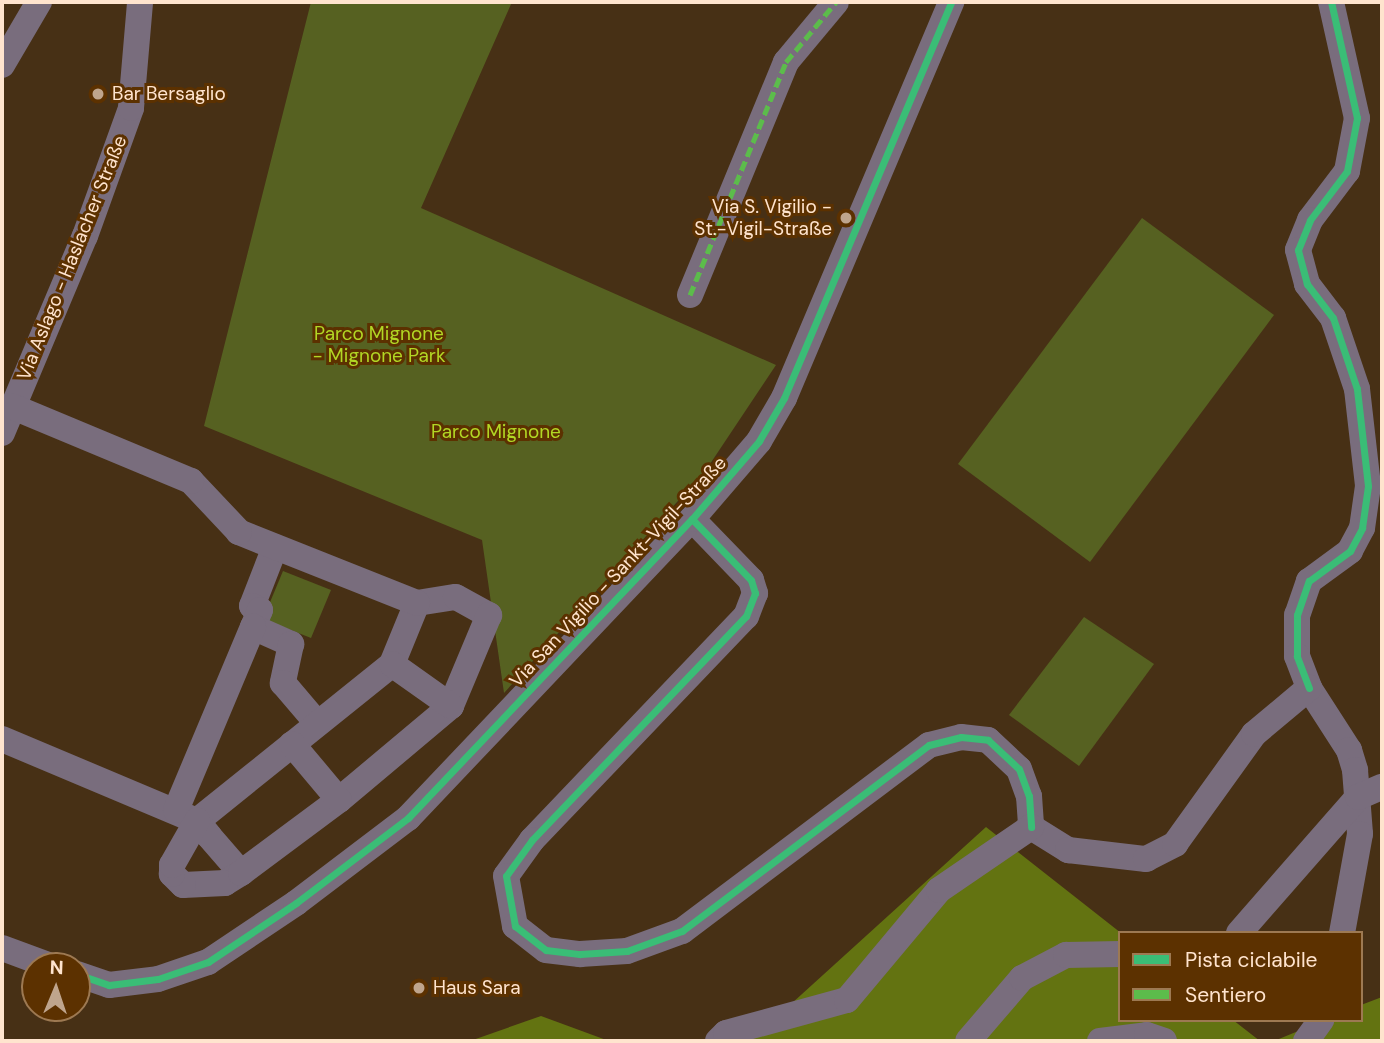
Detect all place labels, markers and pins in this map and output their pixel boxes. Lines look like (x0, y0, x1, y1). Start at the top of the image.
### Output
place label: Bar Bersaglio (112, 83, 226, 105)
marker: Bar Bersaglio (90, 86, 106, 102)
place label: Via S. Vigilio - St.-Vigil-Straße (694, 196, 832, 240)
marker: Via S. Vigilio - St.-Vigil-Straße (838, 210, 854, 226)
place label: Haus Sara (433, 977, 520, 999)
marker: Haus Sara (411, 980, 427, 996)

